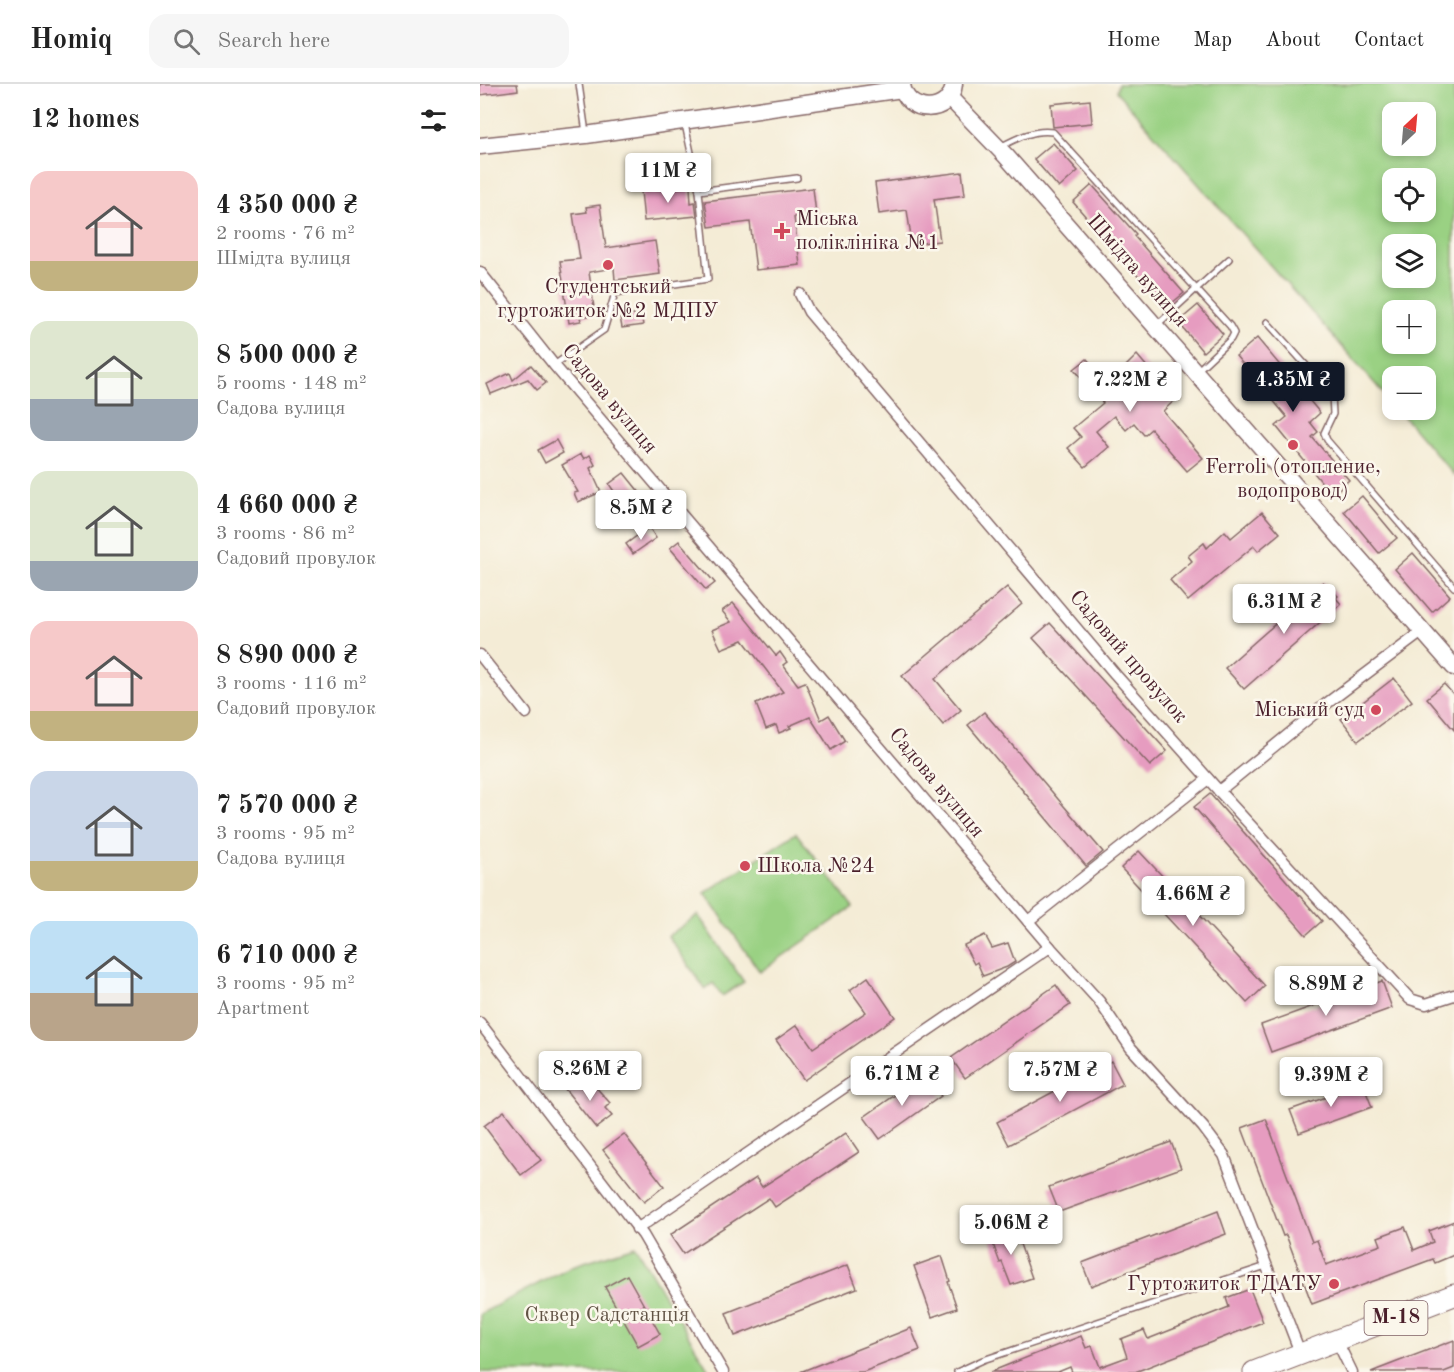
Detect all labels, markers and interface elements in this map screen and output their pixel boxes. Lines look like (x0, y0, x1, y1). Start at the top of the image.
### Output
search box (149, 14, 569, 68)
icon: search (170, 25, 203, 58)
text: Homiq (30, 27, 113, 55)
text: Search here (218, 30, 330, 52)
text: Home (1107, 30, 1160, 51)
text: Map (1193, 30, 1232, 51)
text: About (1265, 30, 1321, 51)
text: Contact (1354, 30, 1424, 51)
north arrow (1382, 102, 1436, 156)
map controls (1382, 102, 1436, 420)
icon: filters (417, 104, 450, 137)
text: 12 homes (30, 107, 139, 133)
pin: 11M ₴ (626, 153, 710, 204)
text: 11M ₴ (639, 162, 697, 182)
button: locate (1382, 168, 1436, 222)
text: 4 350 000 ₴ (216, 193, 358, 219)
icon: home (78, 195, 150, 267)
place label: Міська поліклініка №1 (796, 209, 940, 254)
street label: Шмідта вулиця (1083, 211, 1191, 331)
marker: Міська поліклініка №1 (773, 222, 791, 240)
text: 2 rooms · 76 m² (216, 224, 355, 244)
button: layers (1382, 234, 1436, 288)
text: Шмідта вулиця (216, 249, 351, 269)
marker: Студентський гуртожиток №2 МДПУ (601, 258, 615, 272)
place label: Студентський гуртожиток №2 МДПУ (497, 277, 719, 322)
button: + (1382, 300, 1436, 354)
street label: Садова вулиця (557, 340, 661, 458)
text: 8 500 000 ₴ (216, 343, 358, 369)
icon: home (78, 345, 150, 417)
pin: 7.22M ₴ (1075, 362, 1185, 413)
pin: 4.35M ₴ (1238, 362, 1348, 413)
button: − (1382, 366, 1436, 420)
text: 7.22M ₴ (1093, 371, 1167, 391)
text: 4.35M ₴ (1256, 371, 1330, 391)
text: 5 rooms · 148 m² (216, 374, 366, 394)
text: Садова вулиця (216, 399, 345, 419)
marker: Ferroli (отопление, водопровод) (1286, 438, 1300, 452)
place label: Ferroli (отопление, водопровод) (1205, 457, 1381, 502)
pin: 8.5M ₴ (592, 490, 690, 541)
text: 4 660 000 ₴ (216, 493, 358, 519)
icon: home (78, 495, 150, 567)
text: 8.5M ₴ (609, 499, 673, 519)
text: 3 rooms · 86 m² (216, 524, 355, 544)
text: Садовий провулок (216, 549, 376, 569)
pin: 6.31M ₴ (1229, 584, 1339, 635)
street label: Садовий провулок (1065, 587, 1191, 728)
text: 6.31M ₴ (1247, 593, 1321, 613)
text: 8 890 000 ₴ (216, 643, 358, 669)
icon: home (78, 645, 150, 717)
text: 3 rooms · 116 m² (216, 674, 366, 694)
text: Садовий провулок (216, 699, 376, 719)
place label: Міський суд (1254, 700, 1365, 721)
marker: Міський суд (1369, 703, 1383, 717)
street label: Садова вулиця (884, 724, 988, 842)
text: 7 570 000 ₴ (216, 793, 358, 819)
icon: home (78, 795, 150, 867)
text: 3 rooms · 95 m² (216, 824, 355, 844)
text: Садова вулиця (216, 849, 345, 869)
place label: Школа №24 (757, 856, 875, 877)
marker: Школа №24 (738, 859, 752, 873)
pin: 4.66M ₴ (1138, 876, 1248, 927)
text: 4.66M ₴ (1156, 885, 1230, 905)
text: 6 710 000 ₴ (216, 943, 358, 969)
icon: home (78, 945, 150, 1017)
pin: 8.89M ₴ (1271, 966, 1381, 1017)
text: 3 rooms · 95 m² (216, 974, 355, 994)
text: 8.89M ₴ (1289, 975, 1363, 995)
text: Apartment (216, 999, 310, 1019)
pin: 8.26M ₴ (535, 1051, 645, 1102)
pin: 7.57M ₴ (1005, 1052, 1115, 1103)
pin: 6.71M ₴ (847, 1056, 957, 1107)
pin: 9.39M ₴ (1276, 1057, 1386, 1108)
text: 8.26M ₴ (553, 1060, 627, 1080)
text: 7.57M ₴ (1023, 1061, 1097, 1081)
text: 6.71M ₴ (865, 1065, 939, 1085)
text: 9.39M ₴ (1294, 1066, 1368, 1086)
pin: 5.06M ₴ (956, 1205, 1066, 1256)
text: 5.06M ₴ (974, 1214, 1048, 1234)
place label: Гуртожиток ТДАТУ (1127, 1274, 1322, 1295)
marker: Гуртожиток ТДАТУ (1327, 1277, 1341, 1291)
road number: М-18 (1364, 1301, 1428, 1335)
park label: Сквер Садстанція (525, 1305, 690, 1326)

